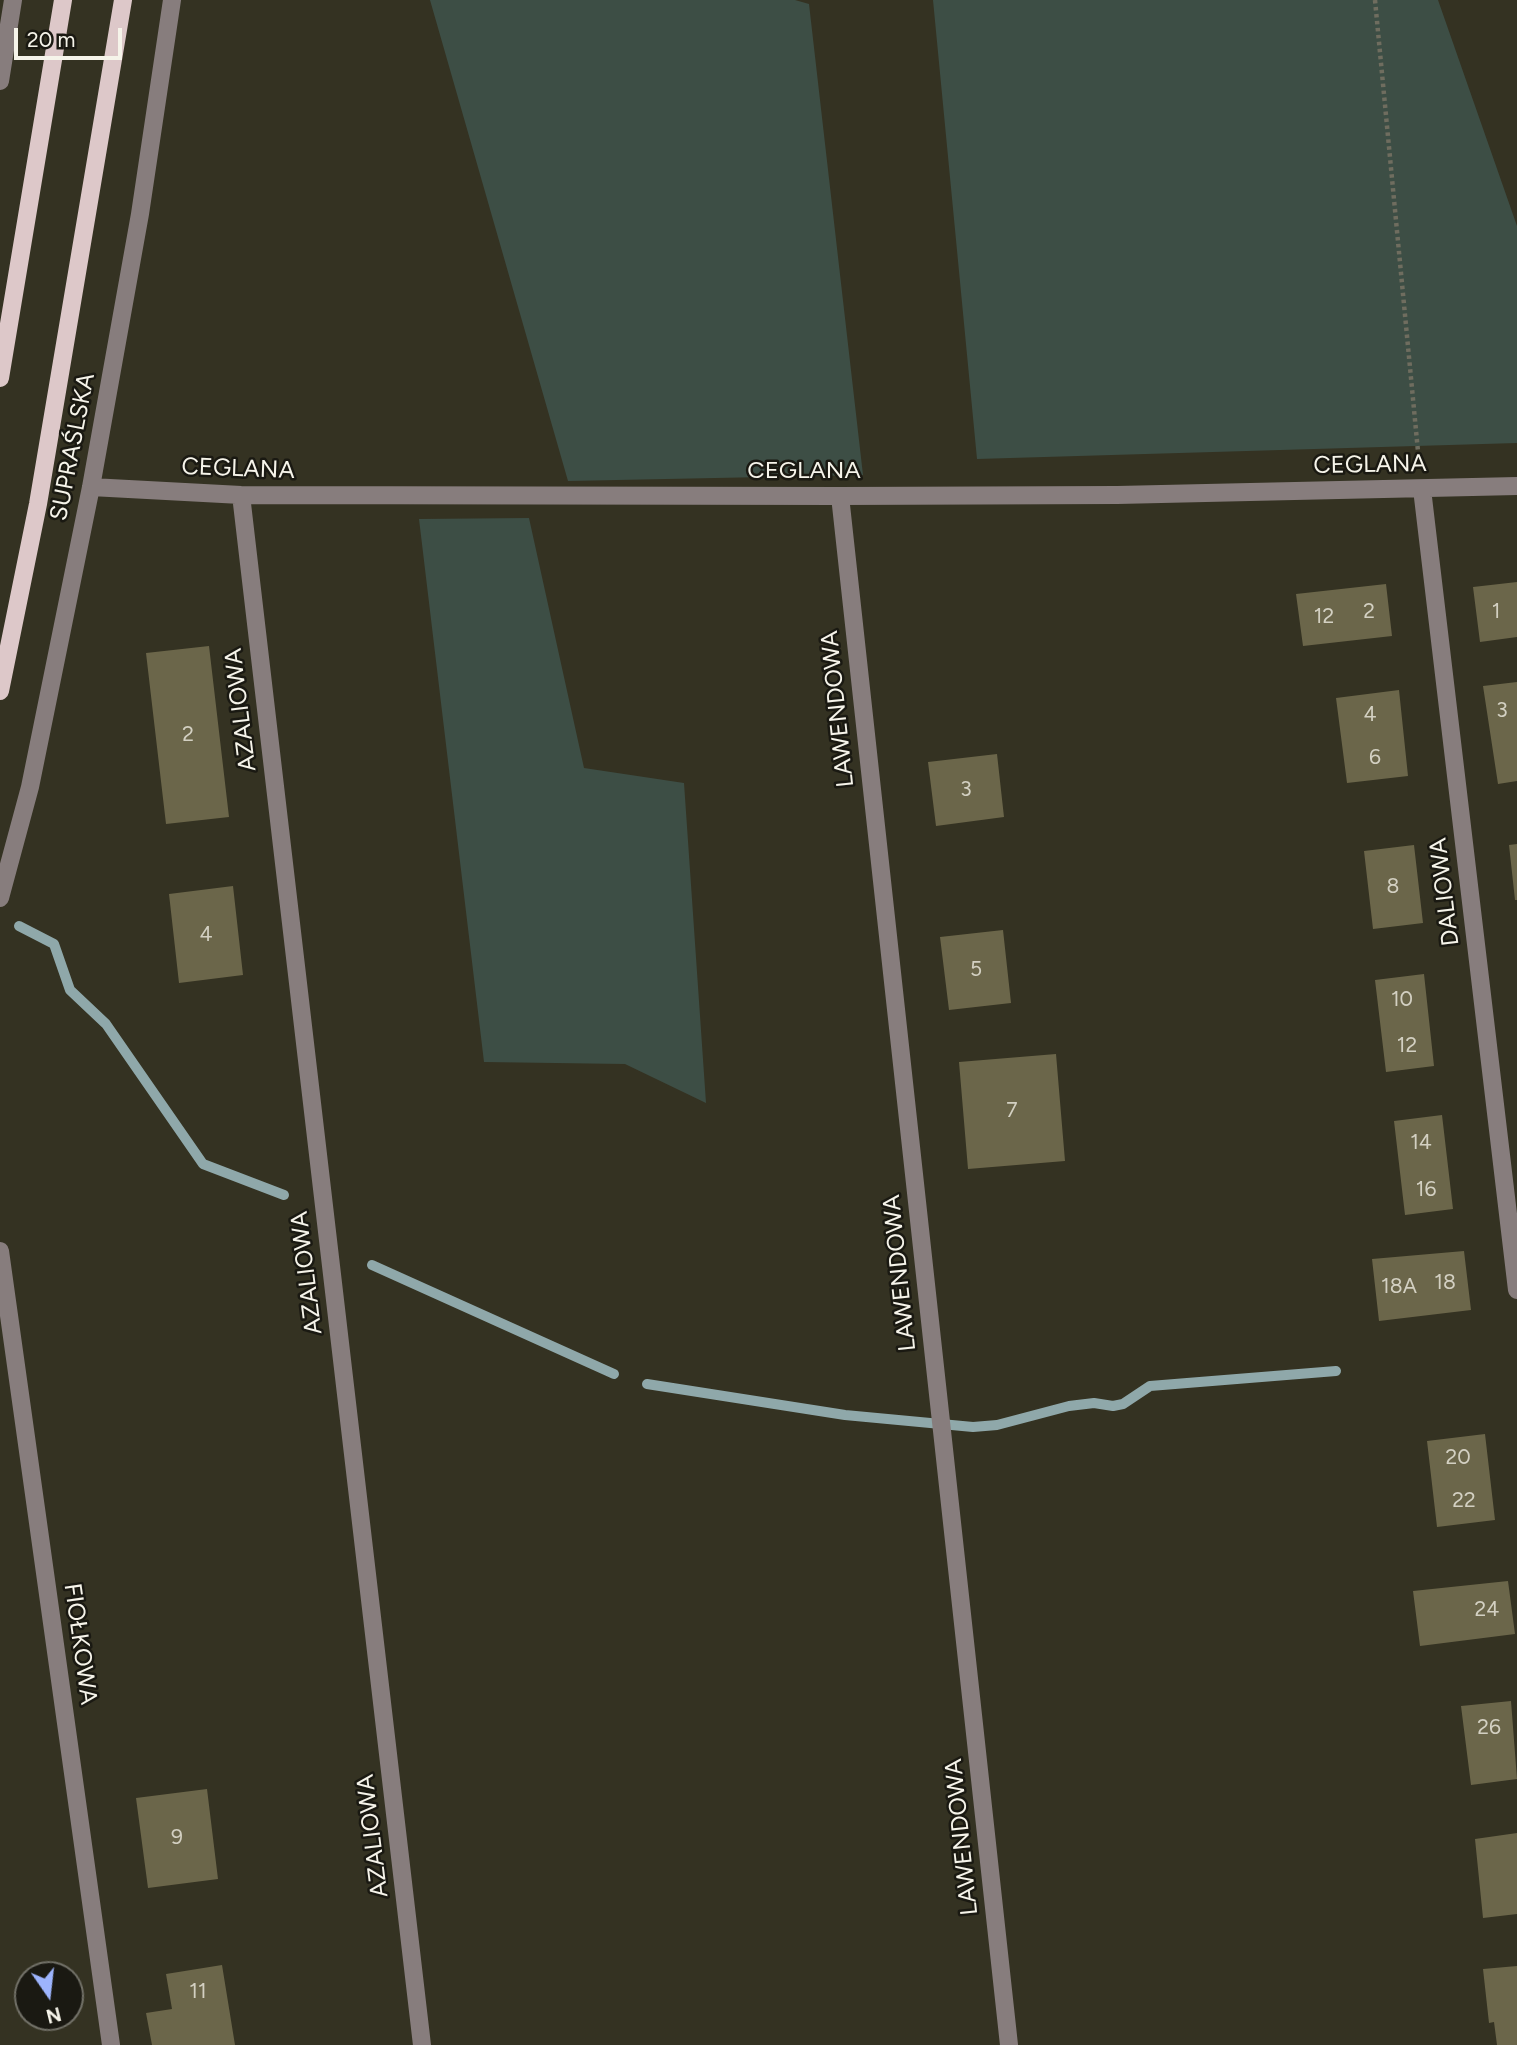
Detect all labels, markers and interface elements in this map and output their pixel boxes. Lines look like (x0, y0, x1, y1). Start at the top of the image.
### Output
scale bar (18, 14, 126, 58)
text: 20 m (27, 27, 75, 52)
street label: SUPRAŚLSKA (45, 371, 101, 523)
street label: CEGLANA (1313, 450, 1427, 480)
street label: CEGLANA (181, 453, 295, 485)
street label: CEGLANA (747, 457, 861, 485)
house number: 2 (1363, 599, 1375, 625)
house number: 1 (1492, 599, 1500, 625)
house number: 12 (1314, 604, 1334, 630)
street label: LAWENDOWA (815, 629, 861, 789)
street label: AZALIOWA (219, 647, 263, 773)
house number: 3 (1496, 698, 1508, 724)
house number: 4 (1363, 702, 1377, 728)
house number: 2 (182, 722, 194, 748)
house number: 6 (1369, 745, 1381, 771)
house number: 3 (960, 777, 972, 803)
street label: DALIOWA (1424, 836, 1466, 948)
house number: 8 (1387, 874, 1399, 900)
house number: 4 (199, 922, 213, 948)
house number: 5 (970, 957, 982, 983)
house number: 10 (1391, 987, 1413, 1013)
house number: 12 (1397, 1033, 1417, 1059)
house number: 7 (1006, 1098, 1018, 1124)
house number: 14 (1410, 1130, 1432, 1156)
house number: 16 (1416, 1177, 1436, 1203)
street label: LAWENDOWA (877, 1193, 923, 1353)
street label: AZALIOWA (285, 1210, 329, 1336)
house number: 18 (1434, 1270, 1456, 1296)
house number: 18A (1381, 1274, 1417, 1300)
house number: 20 (1445, 1445, 1471, 1471)
house number: 22 (1452, 1488, 1476, 1514)
street label: FIOŁKOWA (57, 1582, 103, 1706)
house number: 24 (1475, 1597, 1499, 1623)
house number: 26 (1477, 1715, 1501, 1741)
street label: LAWENDOWA (939, 1757, 985, 1917)
street label: AZALIOWA (351, 1773, 395, 1899)
house number: 9 (171, 1825, 183, 1851)
north arrow (14, 1961, 84, 2031)
house number: 11 (189, 1979, 207, 2005)
text: N (44, 2002, 64, 2028)

